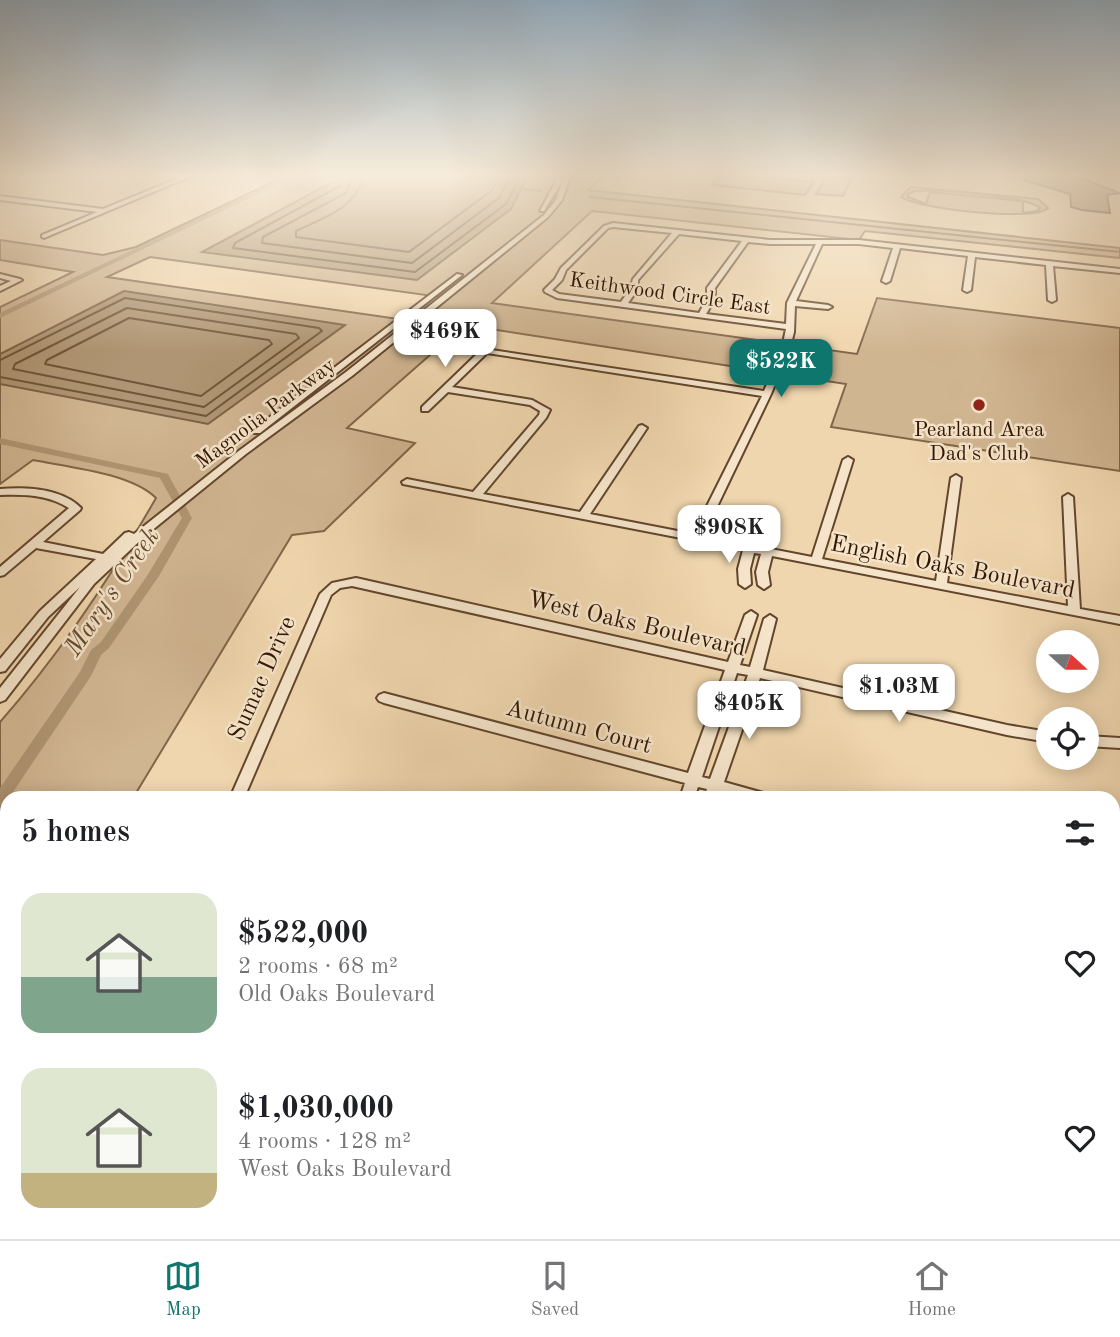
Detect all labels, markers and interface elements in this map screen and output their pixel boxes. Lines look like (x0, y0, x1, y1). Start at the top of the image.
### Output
street label: Keithwood Circle East (568, 270, 772, 319)
pin: $469K (396, 310, 494, 369)
text: $469K (409, 320, 481, 343)
pin: $522K (732, 340, 830, 399)
text: $522K (745, 350, 817, 373)
street label: Magnolia Parkway (192, 355, 340, 473)
marker: Pearland Area Dad's Club (971, 397, 987, 413)
place label: Pearland Area Dad's Club (914, 420, 1044, 465)
pin: $908K (680, 505, 778, 565)
text: $908K (693, 516, 765, 539)
water label: Mary's Creek (60, 523, 165, 662)
street label: English Oaks Boulevard (828, 532, 1077, 603)
street label: West Oaks Boulevard (525, 588, 748, 662)
street label: Sumac Drive (225, 613, 301, 745)
north arrow (1036, 630, 1099, 693)
map controls (1036, 630, 1099, 770)
pin: $1.03M (842, 664, 956, 724)
text: $1.03M (859, 675, 939, 698)
pin: $405K (700, 682, 798, 741)
text: $405K (713, 692, 785, 715)
street label: Autumn Court (503, 697, 654, 759)
button: locate (1036, 707, 1099, 770)
icon: filters (1061, 814, 1099, 852)
text: 5 homes (21, 818, 130, 848)
text: $522,000 (238, 919, 368, 949)
icon: home (77, 921, 161, 1005)
icon: heart (1061, 944, 1099, 982)
text: 2 rooms · 68 m² (238, 955, 398, 978)
text: Old Oaks Boulevard (238, 983, 435, 1006)
text: $1,030,000 (238, 1094, 394, 1124)
icon: home (77, 1096, 161, 1180)
icon: heart (1061, 1119, 1099, 1157)
text: 4 rooms · 128 m² (238, 1130, 411, 1153)
text: West Oaks Boulevard (238, 1158, 452, 1181)
tab: Map (164, 1257, 202, 1322)
tab: Saved (531, 1257, 579, 1322)
tab: Home (908, 1257, 956, 1322)

